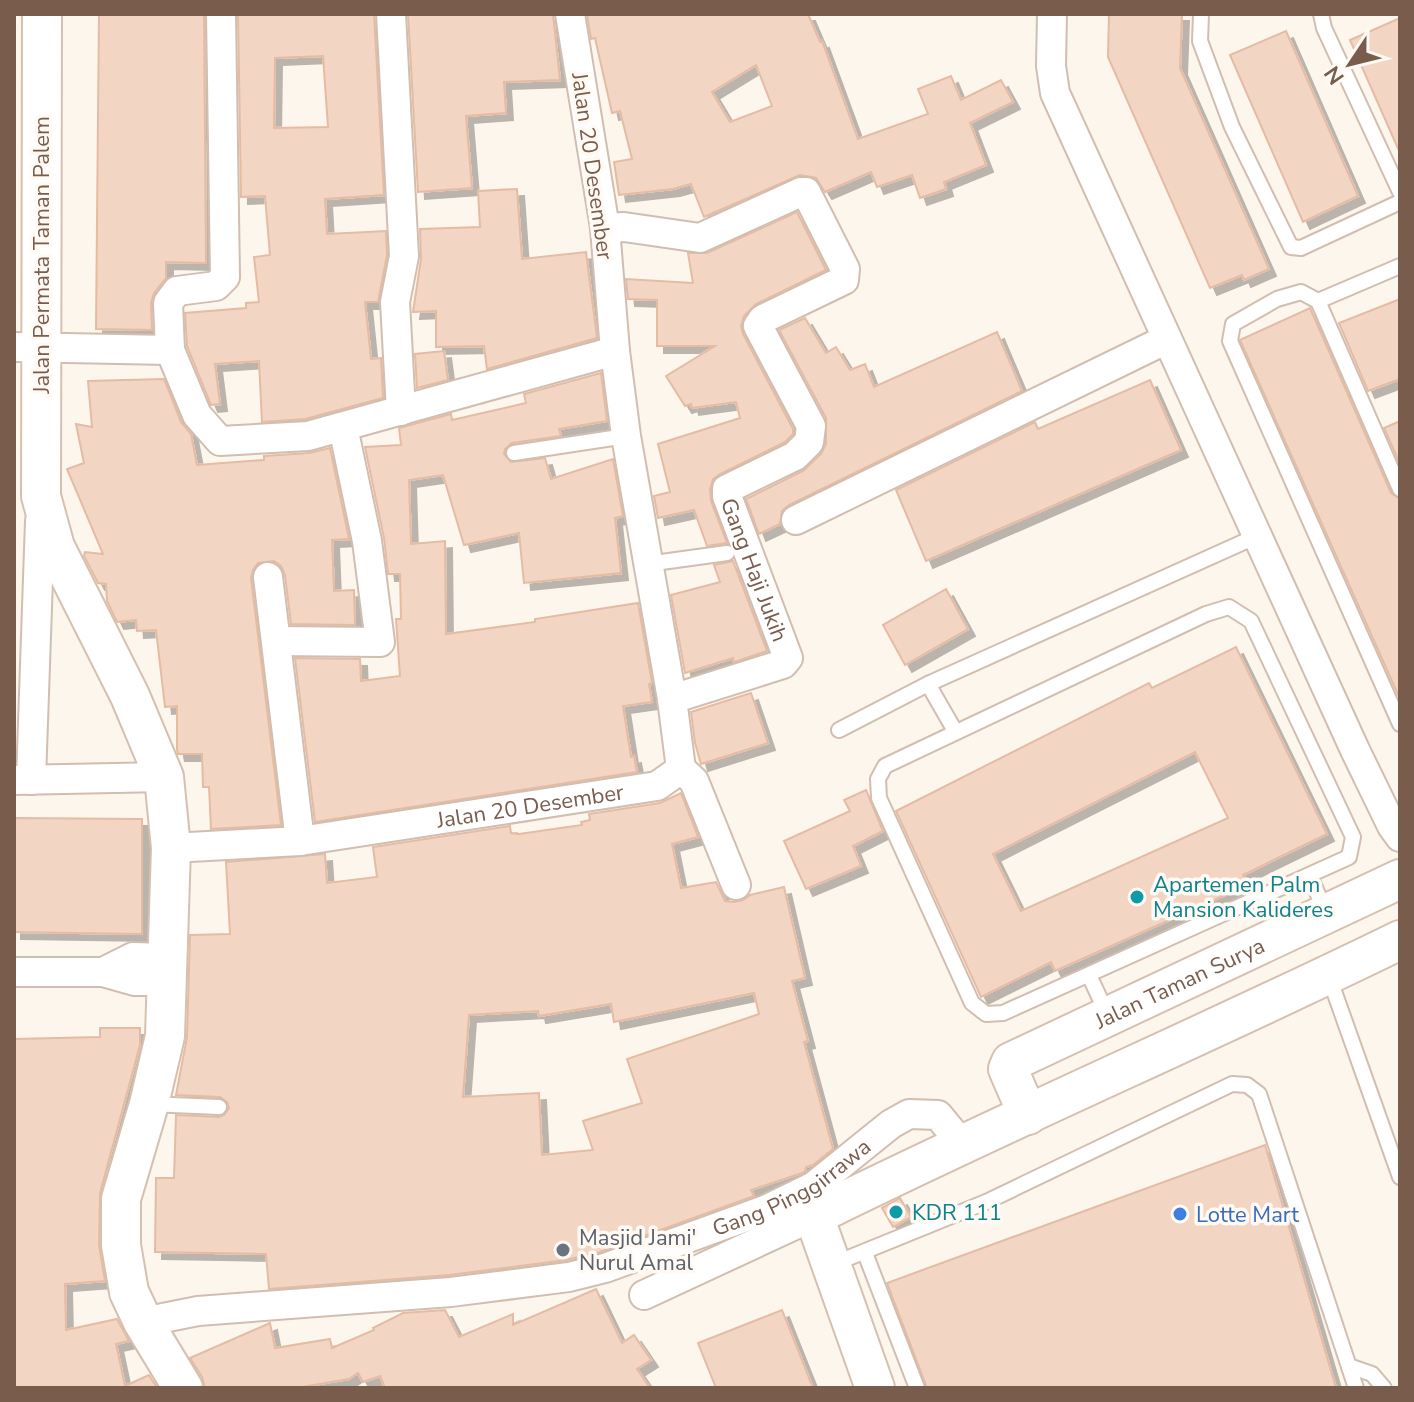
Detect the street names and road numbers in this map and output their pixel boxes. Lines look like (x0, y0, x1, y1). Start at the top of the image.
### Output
street label: Jalan 20 Desember (564, 70, 620, 262)
street label: Jalan Permata Taman Palem (27, 116, 57, 395)
street label: Gang Haji Jukih (713, 494, 794, 646)
street label: Jalan 20 Desember (434, 777, 626, 836)
street label: Jalan Taman Surya (1089, 931, 1270, 1037)
street label: Gang Pinggirrawa (708, 1132, 877, 1244)

